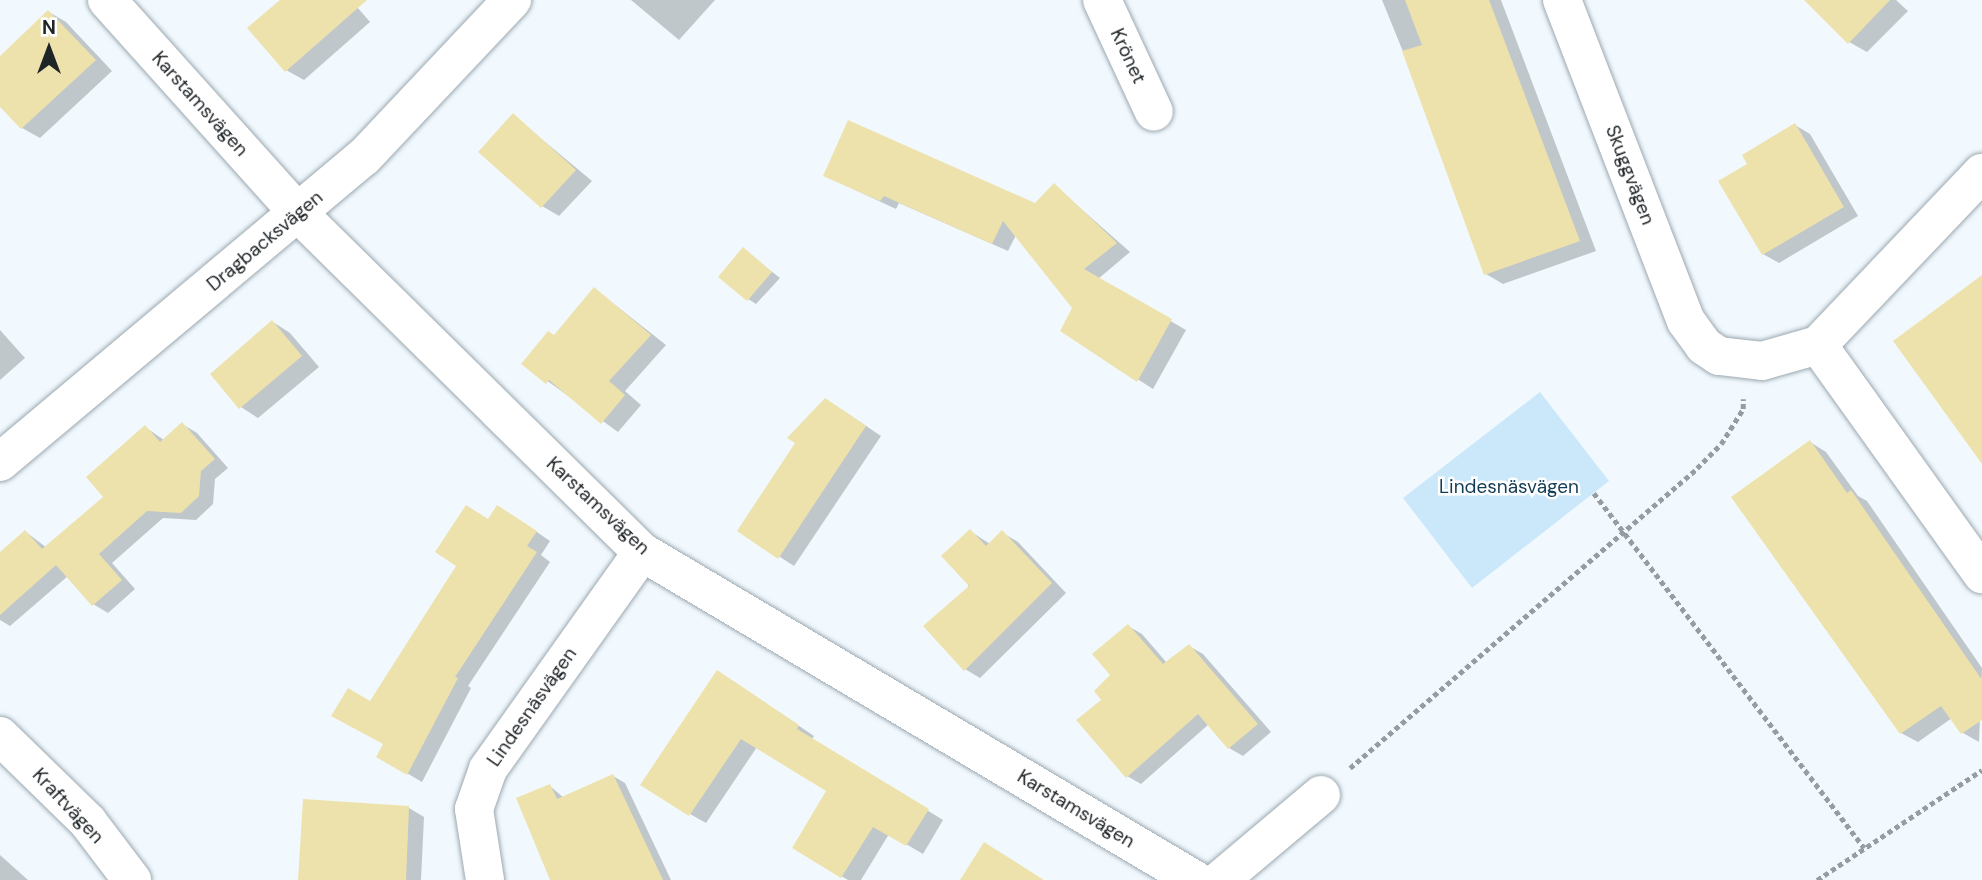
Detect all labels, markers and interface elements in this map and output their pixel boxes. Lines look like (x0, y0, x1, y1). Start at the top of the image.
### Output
north arrow (14, 14, 84, 84)
text: N (42, 15, 56, 40)
street label: Krönet (1105, 25, 1151, 87)
street label: Karstamsvägen (147, 47, 253, 161)
street label: Skuggvägen (1601, 122, 1659, 228)
street label: Dragbacksvägen (203, 186, 327, 296)
street label: Karstamsvägen (542, 452, 654, 560)
park label: Lindesnäsvägen (1439, 476, 1579, 498)
street label: Lindesnäsvägen (483, 643, 581, 771)
street label: Kraftvägen (28, 764, 108, 848)
street label: Karstamsvägen (1013, 765, 1139, 853)

